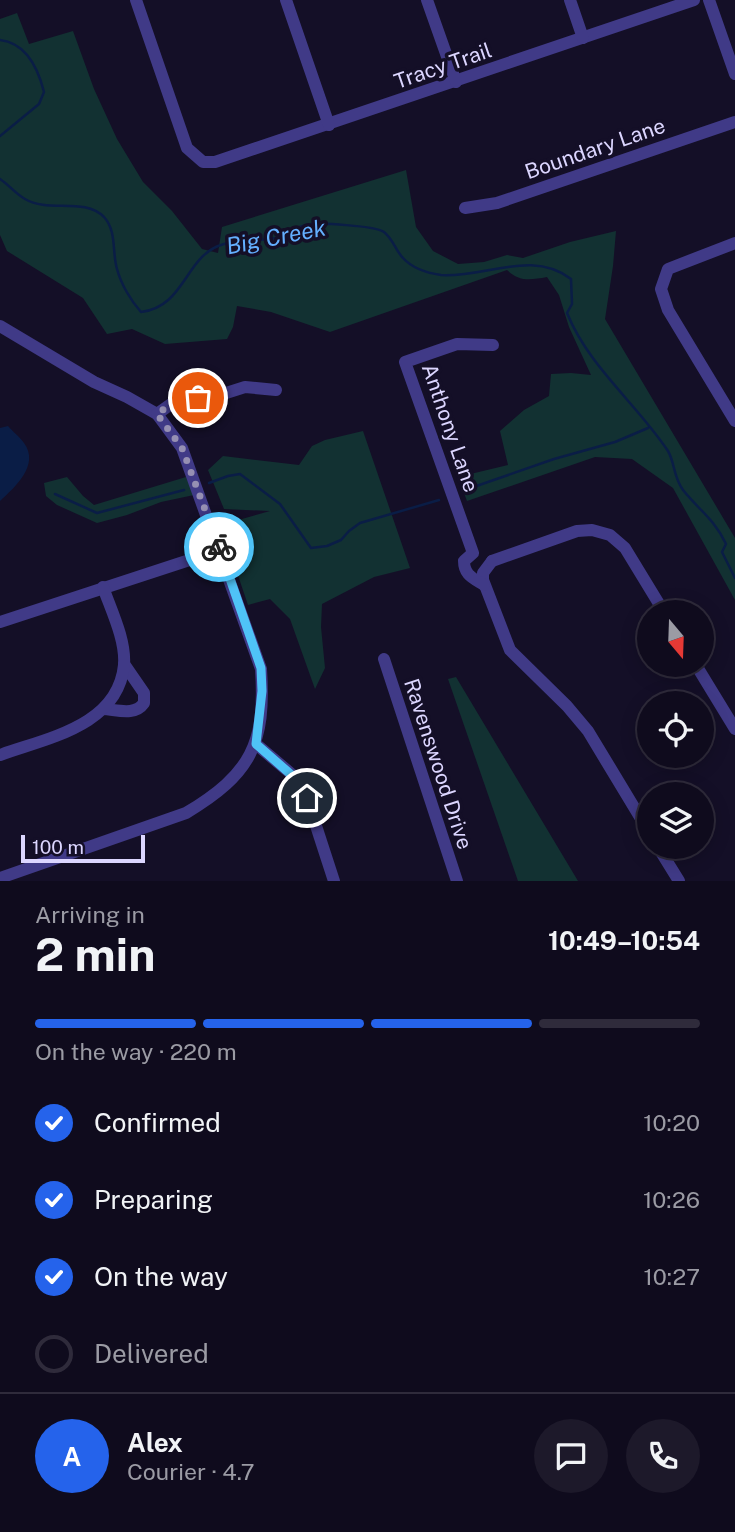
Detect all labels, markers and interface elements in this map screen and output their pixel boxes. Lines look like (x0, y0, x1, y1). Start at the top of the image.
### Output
street label: Tracy Trail (391, 37, 495, 94)
street label: Boundary Lane (521, 113, 668, 184)
water label: Big Creek (224, 214, 329, 259)
street label: Anthony Lane (417, 360, 484, 495)
pin (168, 368, 228, 428)
icon: bag (179, 379, 217, 417)
courier (184, 512, 254, 582)
icon: bike (200, 528, 238, 566)
north arrow (637, 600, 714, 677)
map controls (637, 600, 714, 859)
street label: Ravenswood Drive (399, 675, 478, 852)
button: locate (637, 691, 714, 768)
pin (277, 768, 337, 828)
icon: home (288, 779, 326, 817)
button: layers (637, 782, 714, 859)
scale bar (21, 832, 145, 864)
text: 100 m (32, 836, 84, 858)
text: Arriving in (35, 901, 145, 928)
text: 10:49–10:54 (548, 925, 700, 956)
text: 2 min (35, 927, 155, 981)
text: On the way · 220 m (35, 1038, 237, 1065)
icon: check (35, 1104, 73, 1142)
text: Confirmed (94, 1107, 221, 1138)
text: 10:20 (643, 1109, 700, 1136)
icon: check (35, 1181, 73, 1219)
text: Preparing (94, 1184, 213, 1215)
text: 10:26 (643, 1186, 700, 1213)
icon: check (35, 1258, 73, 1296)
text: On the way (94, 1261, 228, 1292)
text: 10:27 (643, 1263, 700, 1290)
text: Delivered (94, 1338, 209, 1369)
button: chat (534, 1419, 608, 1493)
button: phone (626, 1419, 700, 1493)
text: Alex (127, 1427, 183, 1458)
text: A (63, 1441, 81, 1472)
text: Courier · 4.7 (127, 1458, 255, 1485)

